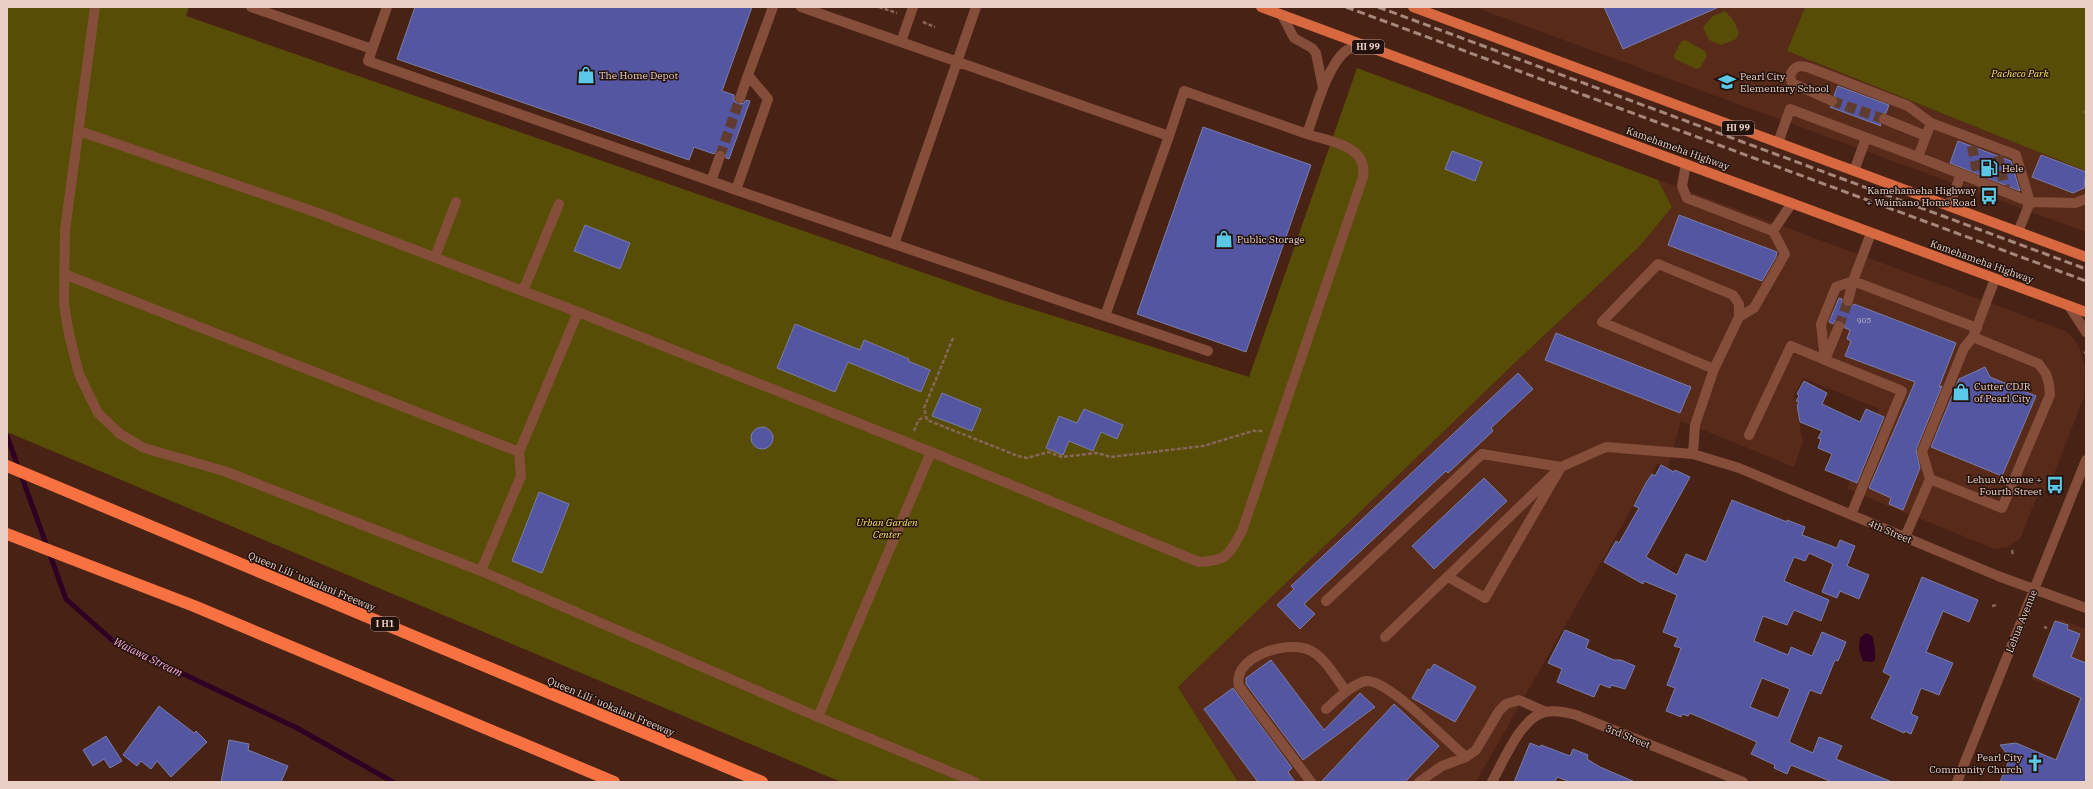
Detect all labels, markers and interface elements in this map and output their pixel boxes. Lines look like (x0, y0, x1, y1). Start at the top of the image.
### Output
road number: HI 99 (1352, 40, 1384, 54)
shop icon: The Home Depot (576, 65, 596, 85)
park label: Pacheco Park (1990, 67, 2049, 80)
place label: The Home Depot (599, 69, 678, 82)
place label: Pearl City Elementary School (1740, 70, 1829, 95)
school or university icon: Pearl City Elementary School (1717, 72, 1737, 92)
road number: HI 99 (1722, 121, 1754, 135)
street label: Kamehameha Highway (1624, 124, 1732, 173)
fuel station icon: Hele (1979, 158, 1999, 178)
place label: Hele (2002, 162, 2024, 175)
place label: Kamehameha Highway + Waimano Home Road (1866, 184, 1977, 209)
bus stop icon: Kamehameha Highway + Waimano Home Road (1979, 186, 1999, 206)
shop icon: Public Storage (1214, 229, 1234, 249)
place label: Public Storage (1237, 233, 1305, 246)
street label: Kamehameha Highway (1928, 237, 2036, 286)
house number: 905 (1857, 315, 1871, 325)
place label: Cutter CDJR of Pearl City (1974, 380, 2031, 405)
shop icon: Cutter CDJR of Pearl City (1951, 382, 1971, 402)
place label: Lehua Avenue + Fourth Street (1967, 473, 2042, 498)
bus stop icon: Lehua Avenue + Fourth Street (2045, 475, 2065, 495)
park label: Urban Garden Center (856, 516, 918, 541)
street label: 4th Street (1866, 516, 1914, 547)
street label: Queen Liliʻuokalani Freeway (246, 549, 378, 614)
street label: Lehua Avenue (2003, 588, 2040, 655)
road number: I H1 (371, 617, 399, 631)
water label: Waiawa Stream (111, 634, 186, 680)
street label: Queen Liliʻuokalani Freeway (545, 674, 677, 739)
street label: 3rd Street (1604, 722, 1652, 751)
place label: Pearl City Community Church (1929, 751, 2023, 776)
church icon: Pearl City Community Church (2025, 753, 2045, 773)

